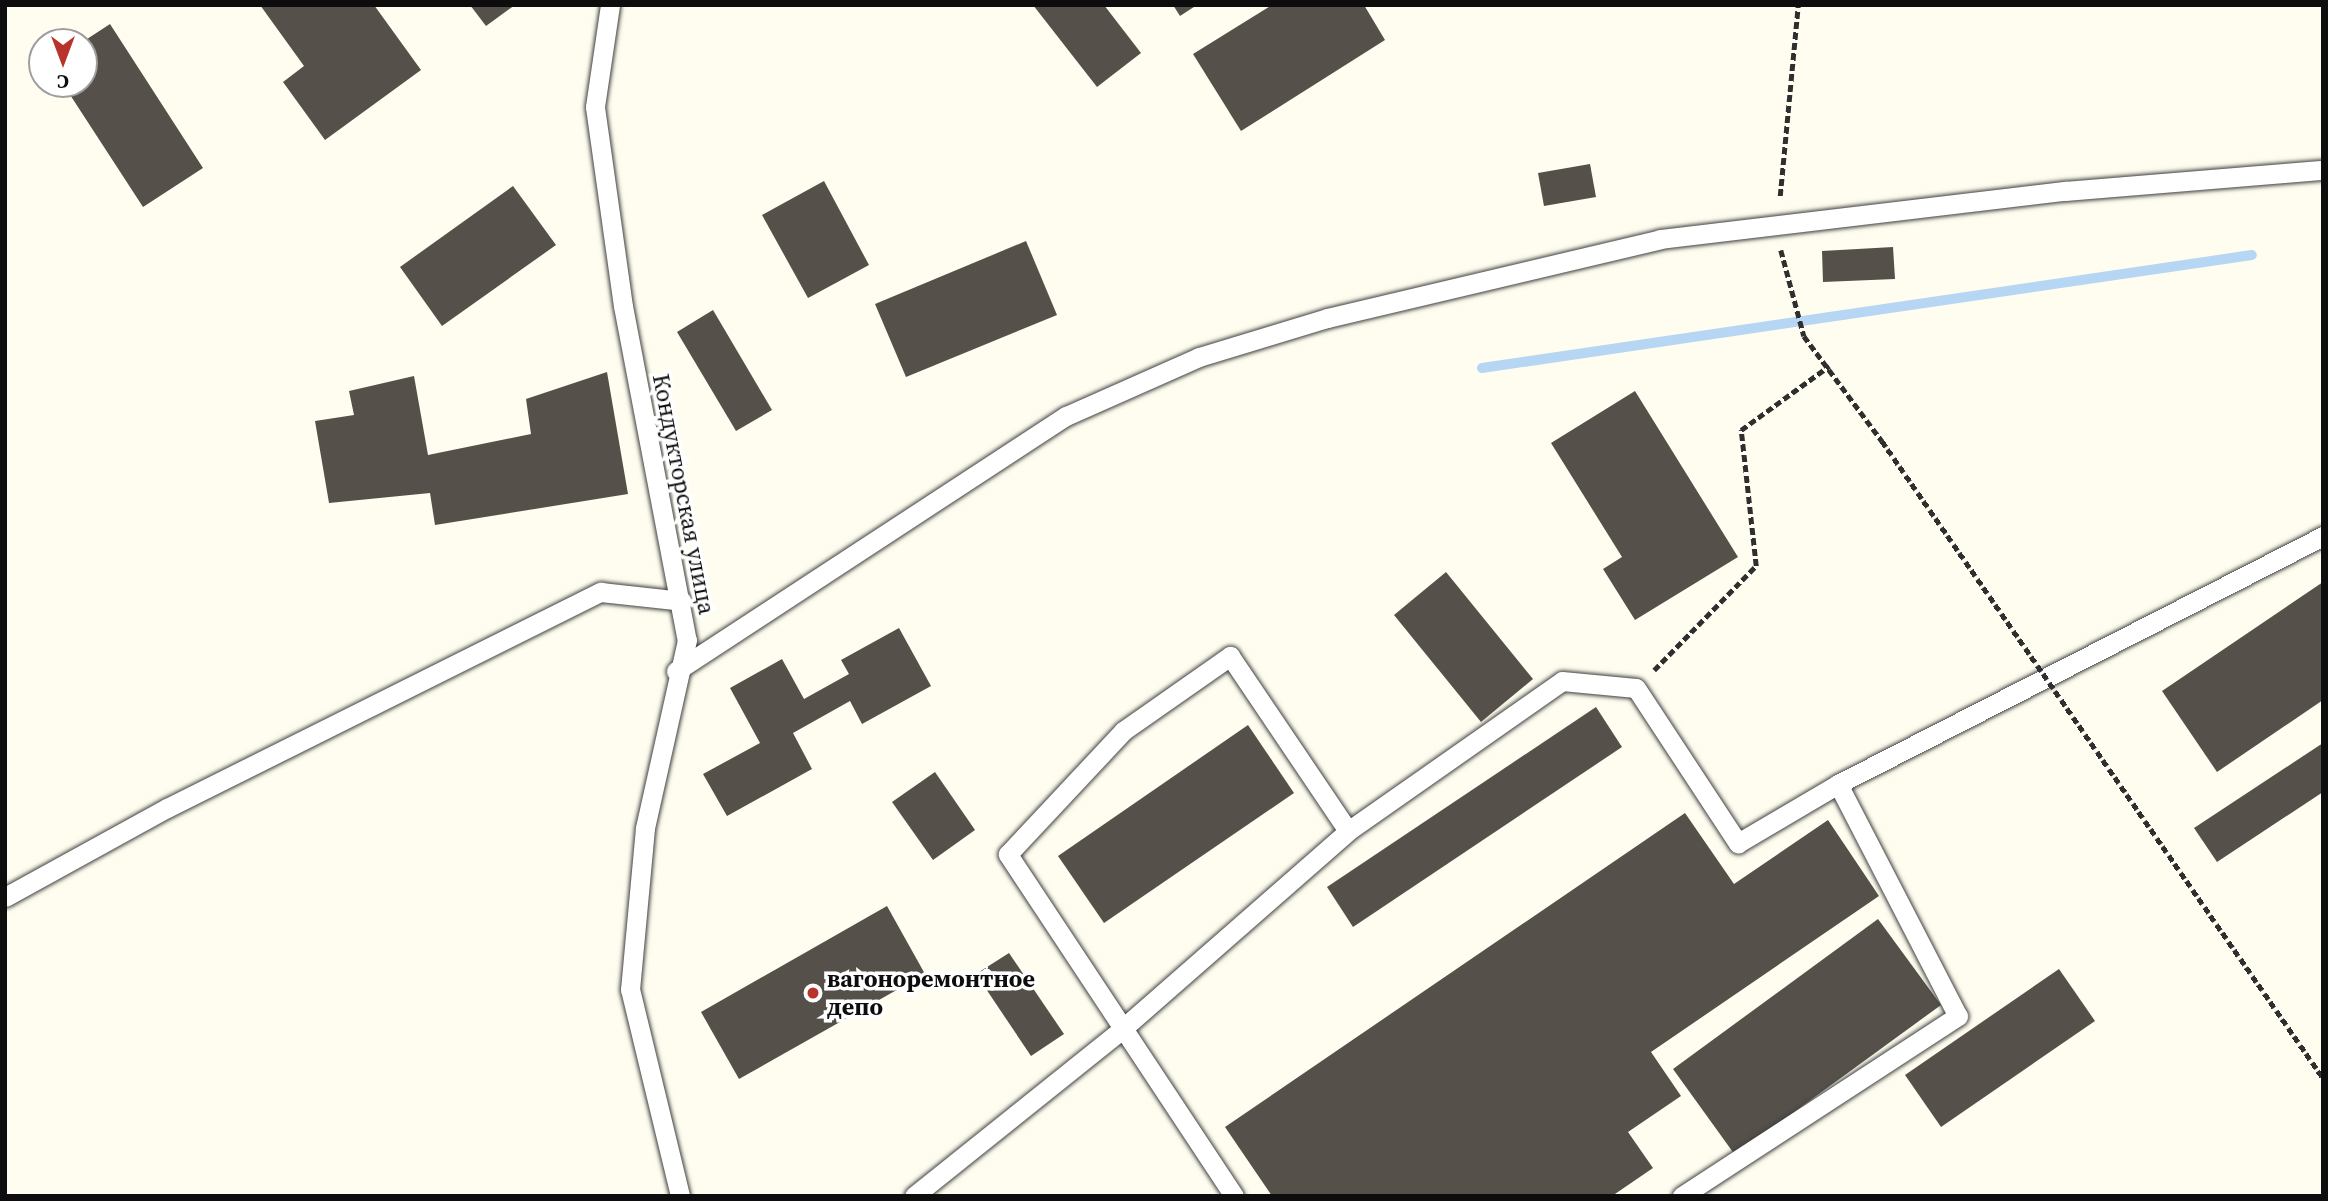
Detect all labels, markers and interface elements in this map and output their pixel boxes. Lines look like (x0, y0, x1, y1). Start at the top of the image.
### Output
north arrow (28, 28, 98, 98)
text: С (57, 69, 69, 95)
street label: Кондукторская улица (647, 371, 721, 617)
place label: вагоноремонтное депо (827, 965, 1035, 1021)
marker: вагоноремонтное депо (805, 985, 821, 1001)

